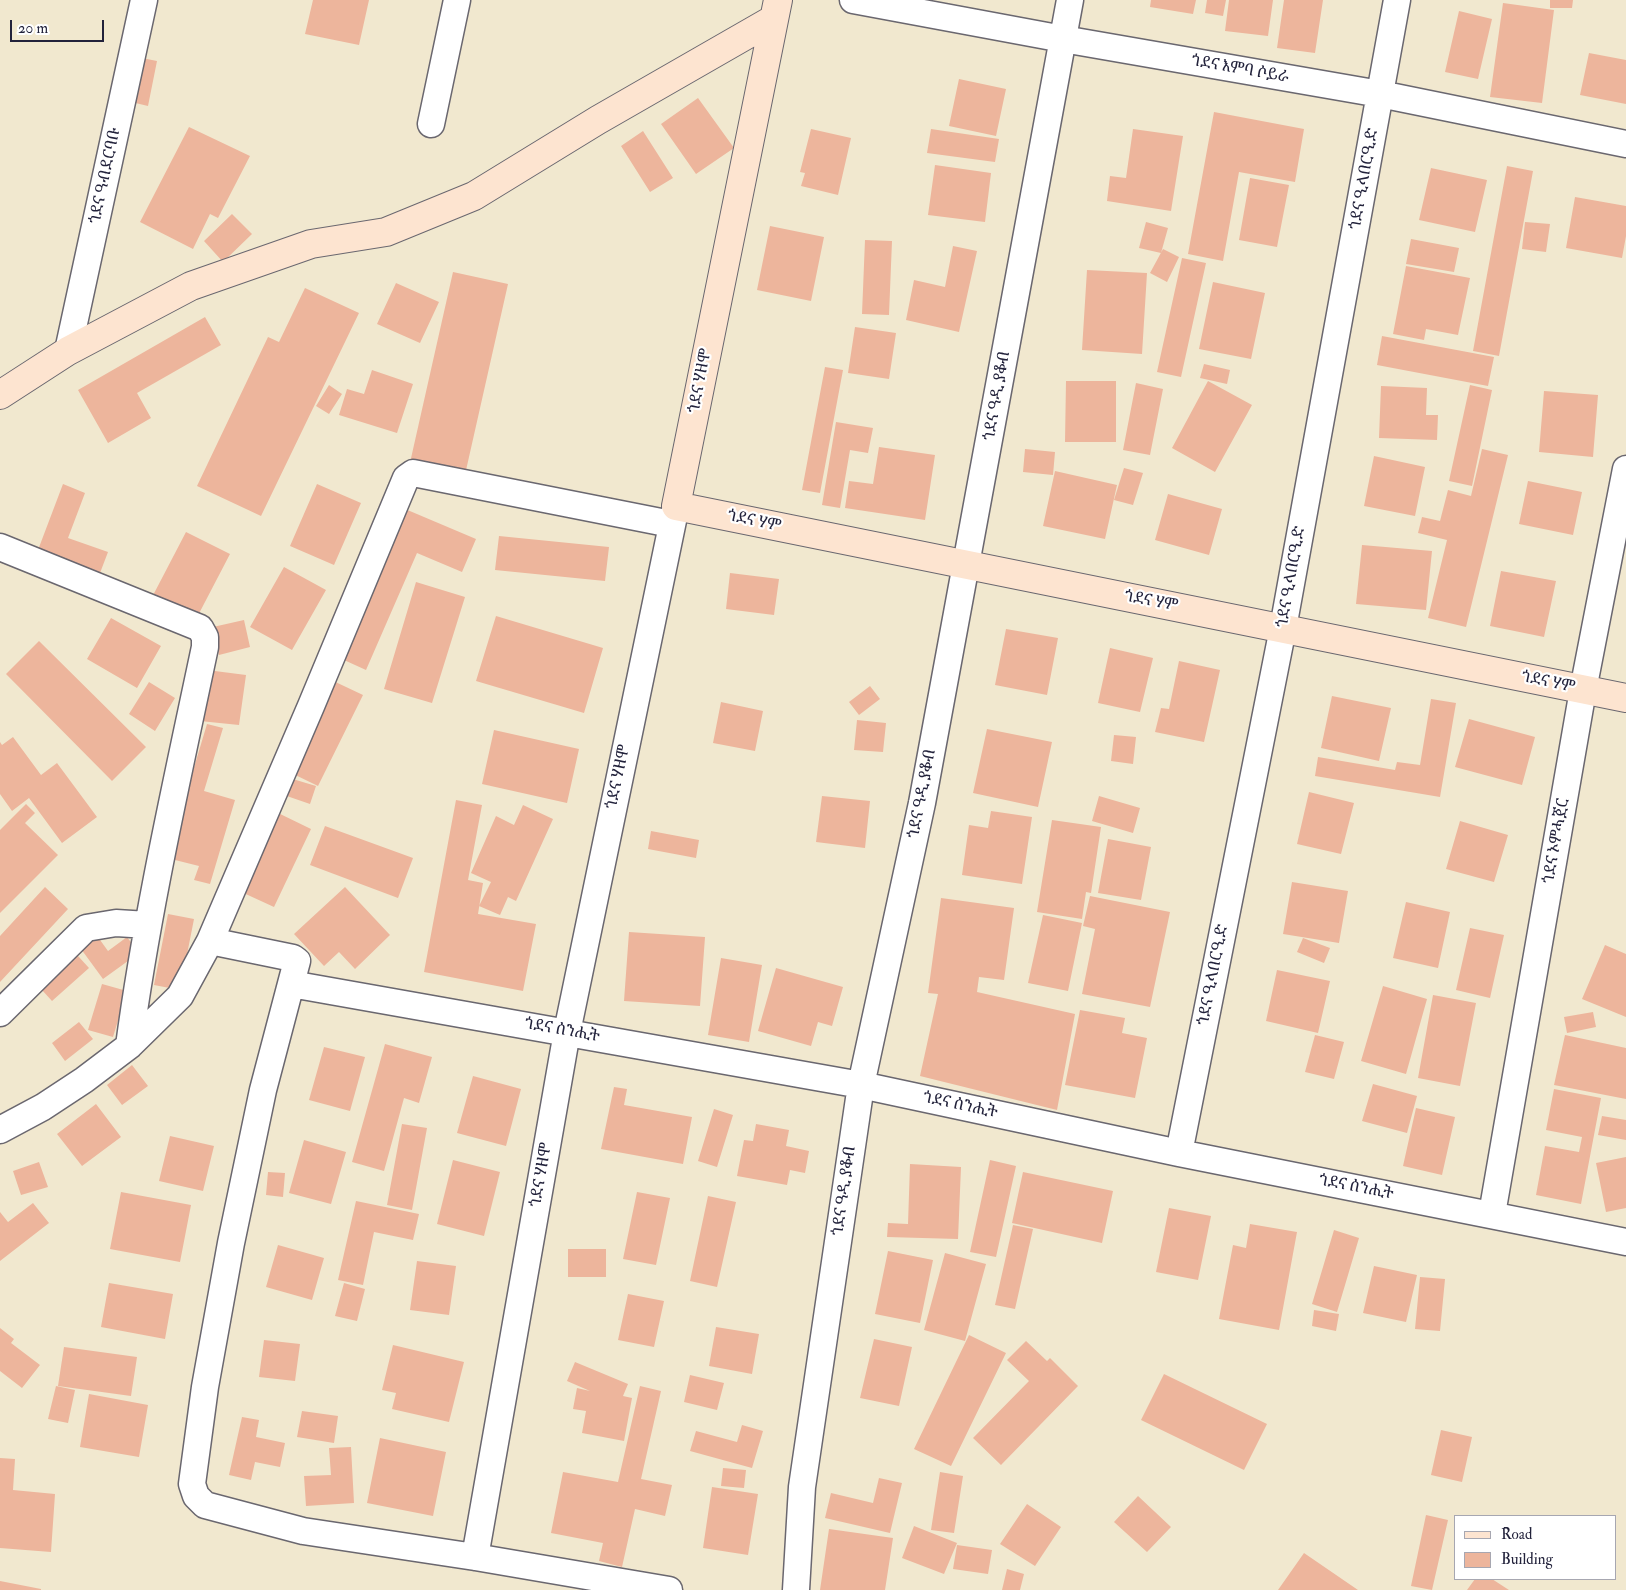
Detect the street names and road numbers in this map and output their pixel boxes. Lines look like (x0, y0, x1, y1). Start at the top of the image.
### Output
street label: ጎደና እምባ ሶይራ (1190, 52, 1290, 88)
street label: ጎደና ዓብደርባቡ (86, 126, 126, 226)
street label: ጎደና ዒላበርዒድ (1347, 127, 1383, 231)
street label: ጎደና ሃዘሞ (685, 347, 717, 415)
street label: ጎደና ዓዲ ያቆብ (981, 350, 1015, 442)
street label: ጎደና ሃም (725, 507, 783, 537)
street label: ጎደና ዒላበርዒድ (1274, 525, 1310, 629)
street label: ጎደና ሃም (1122, 587, 1180, 617)
street label: ጎደና ሃም (1519, 668, 1577, 698)
street label: ጎደና ሃዘሞ (603, 743, 635, 811)
street label: ጎደና ዓዲ ያቆብ (905, 748, 941, 840)
street label: ጎደና ኦምሓጀር (1540, 797, 1574, 885)
street label: ጎደና ዒላበርዒድ (1195, 923, 1233, 1027)
street label: ጎደና ሰንሒት (523, 1015, 601, 1047)
street label: ጎደና ሰንሒት (921, 1089, 999, 1123)
street label: ጎደና ሃዘሞ (527, 1141, 557, 1209)
street label: ጎደና ዓዲ ያቆብ (829, 1145, 861, 1237)
street label: ጎደና ሰንሒት (1317, 1171, 1395, 1205)

